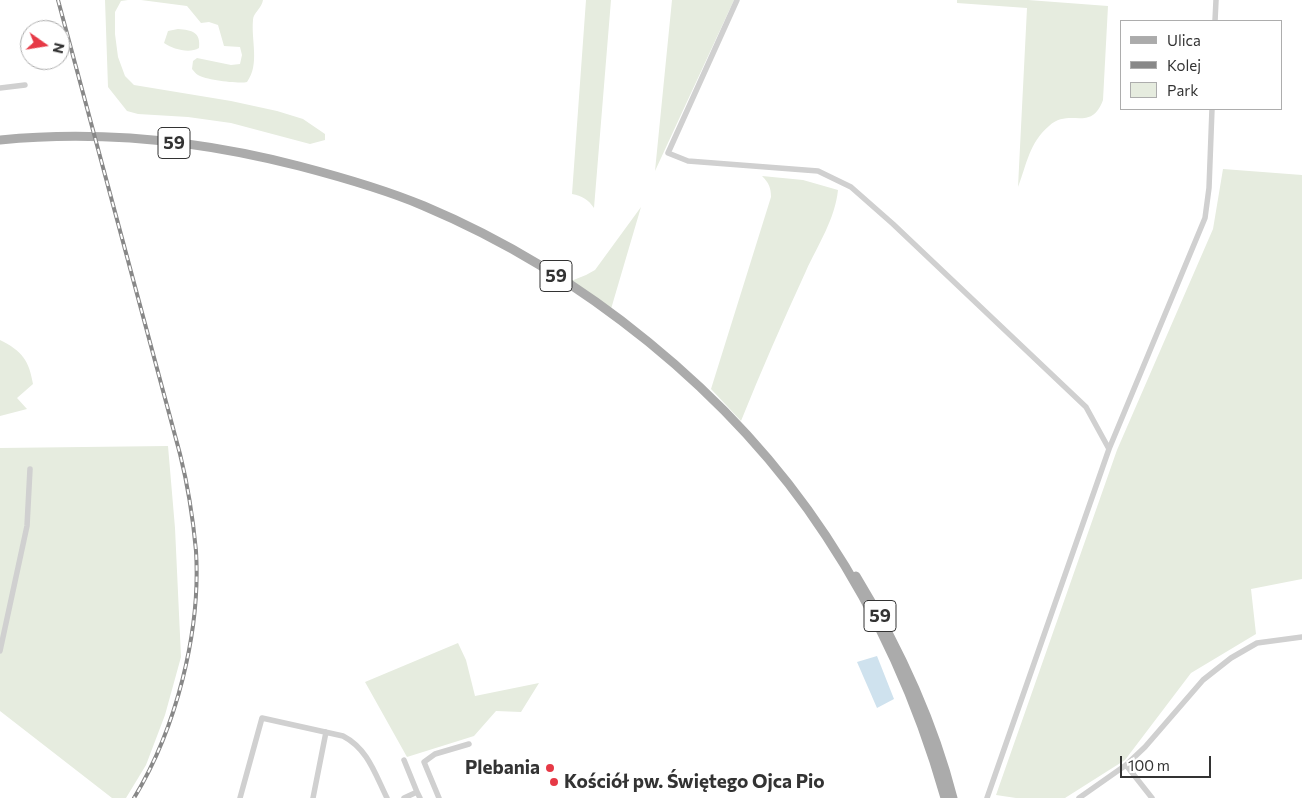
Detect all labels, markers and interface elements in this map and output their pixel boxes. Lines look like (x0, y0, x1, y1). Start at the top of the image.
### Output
north arrow (20, 20, 70, 70)
legend (1120, 20, 1282, 110)
text: Ulica (1167, 31, 1201, 49)
text: N (50, 41, 69, 55)
text: Kolej (1167, 56, 1201, 74)
text: Park (1167, 81, 1198, 99)
road number: 59 (158, 128, 190, 158)
road number: 59 (540, 260, 572, 292)
road number: 59 (864, 600, 896, 632)
scale bar (1122, 746, 1213, 778)
text: 100 m (1128, 756, 1170, 774)
place label: Plebania (465, 757, 540, 779)
marker: Plebania (544, 762, 556, 774)
place label: Kościół pw. Świętego Ojca Pio (564, 771, 825, 793)
marker: Kościół pw. Świętego Ojca Pio (548, 776, 560, 788)

